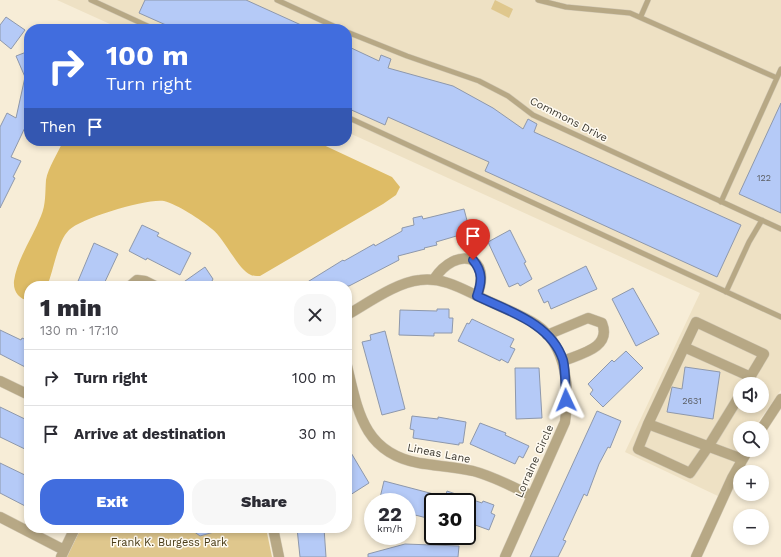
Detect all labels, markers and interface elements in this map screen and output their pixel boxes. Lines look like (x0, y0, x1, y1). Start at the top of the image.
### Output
text: 100 m (106, 39, 189, 72)
icon: right (40, 40, 92, 92)
text: Turn right (106, 73, 192, 94)
street label: Commons Drive (528, 94, 610, 145)
icon: arrive (84, 116, 106, 138)
text: Then (40, 118, 76, 136)
house number: 122 (757, 173, 771, 183)
pin (456, 219, 490, 260)
icon: arrive (462, 225, 484, 247)
text: 1 min (40, 294, 102, 322)
button: close (294, 294, 336, 336)
text: 130 m · 17:10 (40, 323, 118, 338)
icon: right (40, 367, 62, 389)
text: Turn right (74, 369, 147, 387)
text: 100 m (292, 369, 336, 387)
map controls (733, 377, 769, 545)
button: sound (733, 377, 769, 413)
position arrow (545, 379, 587, 421)
house number: 2631 (682, 396, 702, 406)
button: search (733, 421, 769, 457)
icon: arrive (40, 423, 62, 445)
street label: Lorraine Circle (513, 423, 556, 500)
text: Arrive at destination (74, 425, 226, 443)
text: 30 m (299, 425, 336, 443)
street label: Lineas Lane (406, 441, 472, 466)
button: + (733, 465, 769, 501)
button: Exit (40, 479, 184, 525)
button: Share (192, 479, 336, 525)
speed limit sign: 30 (424, 493, 476, 545)
text: 22 (378, 502, 402, 526)
button: − (733, 509, 769, 545)
text: km/h (377, 523, 403, 534)
park label: Frank K. Burgess Park (111, 536, 227, 549)

